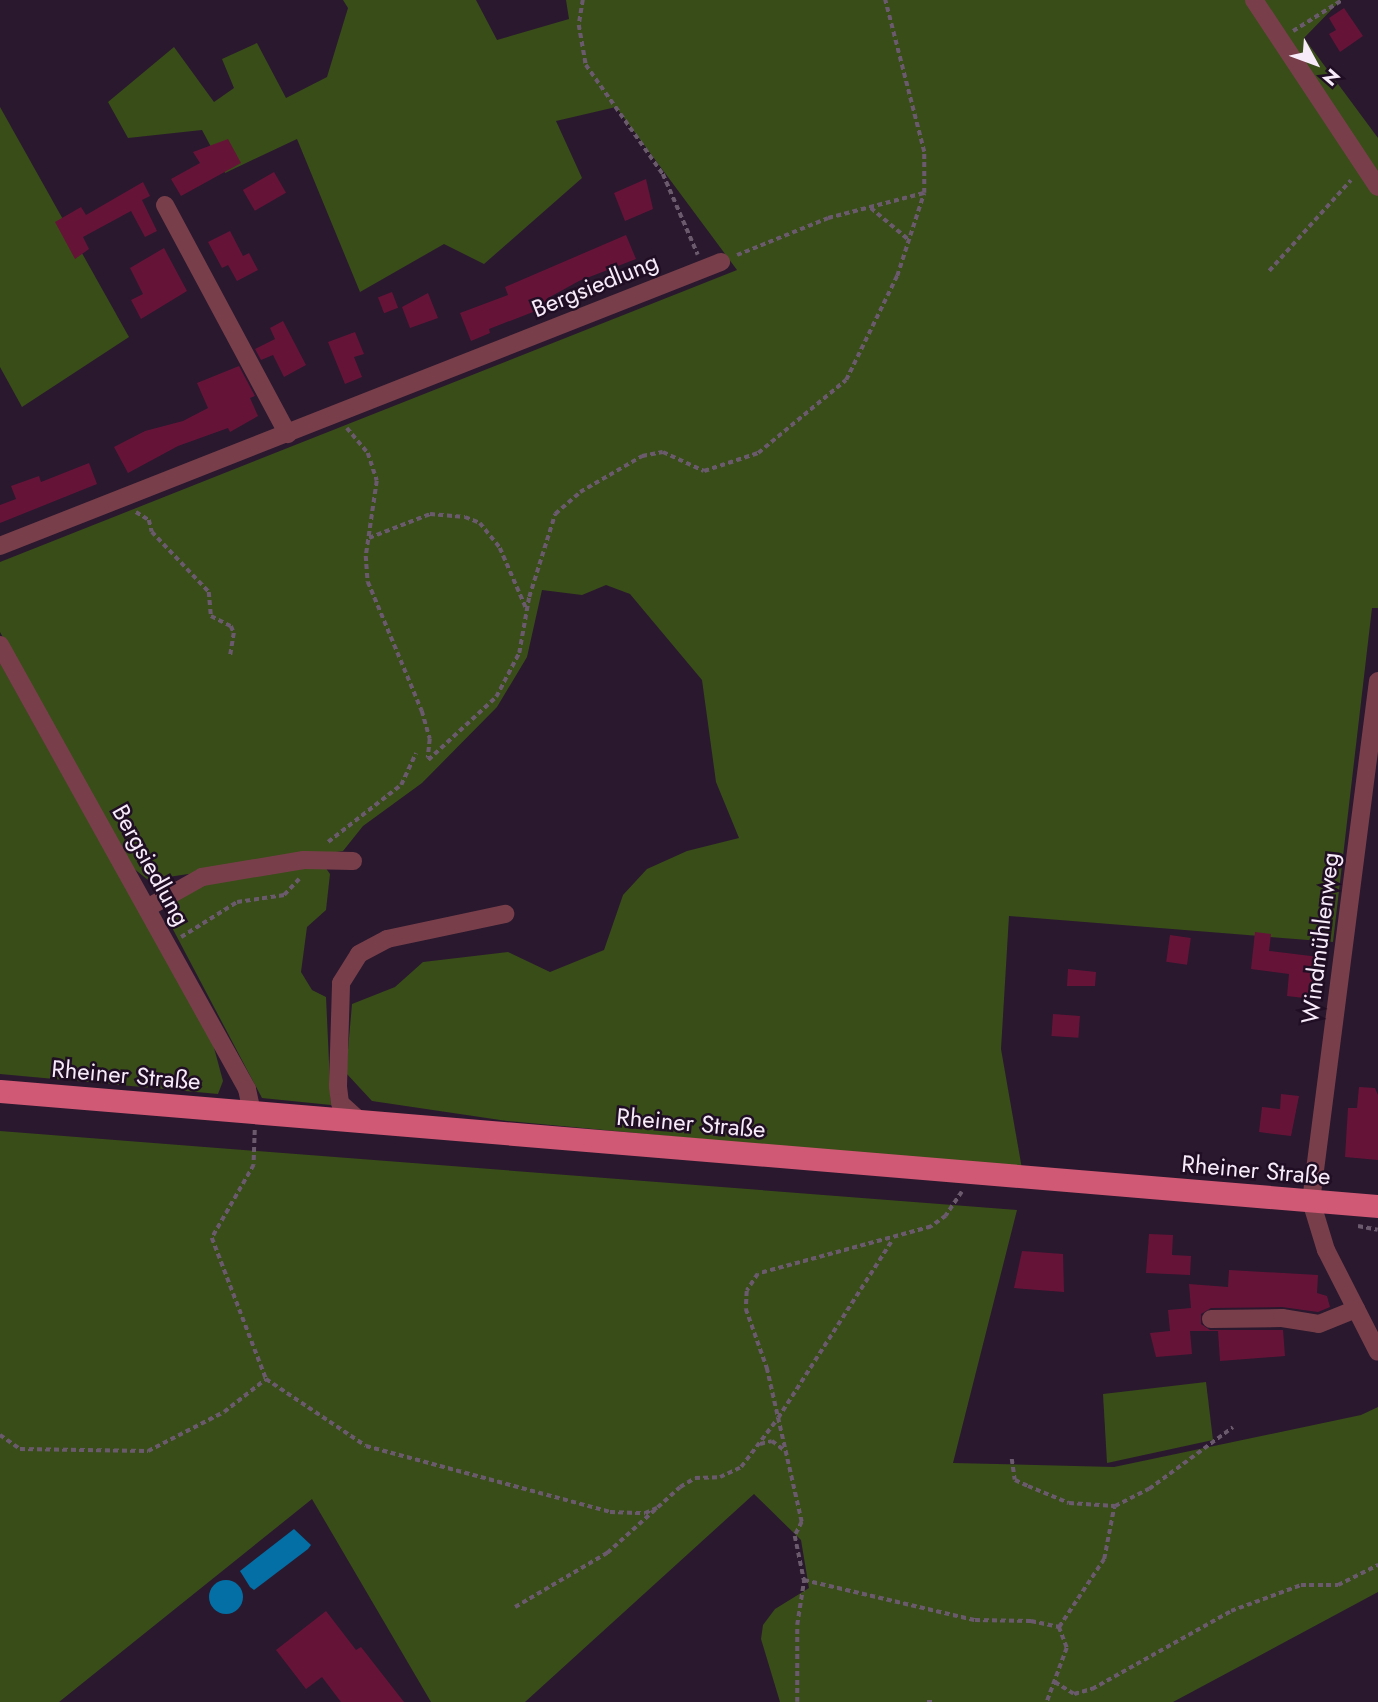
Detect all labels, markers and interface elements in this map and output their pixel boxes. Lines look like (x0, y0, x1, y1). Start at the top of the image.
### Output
north arrow (1280, 28, 1350, 98)
text: N (1316, 63, 1346, 92)
street label: Bergsiedlung (528, 247, 662, 323)
street label: Bergsiedlung (106, 800, 196, 930)
street label: Windmühlenweg (1295, 851, 1345, 1025)
street label: Rheiner Straße (50, 1054, 202, 1096)
street label: Rheiner Straße (615, 1102, 767, 1144)
street label: Rheiner Straße (1180, 1149, 1332, 1191)

